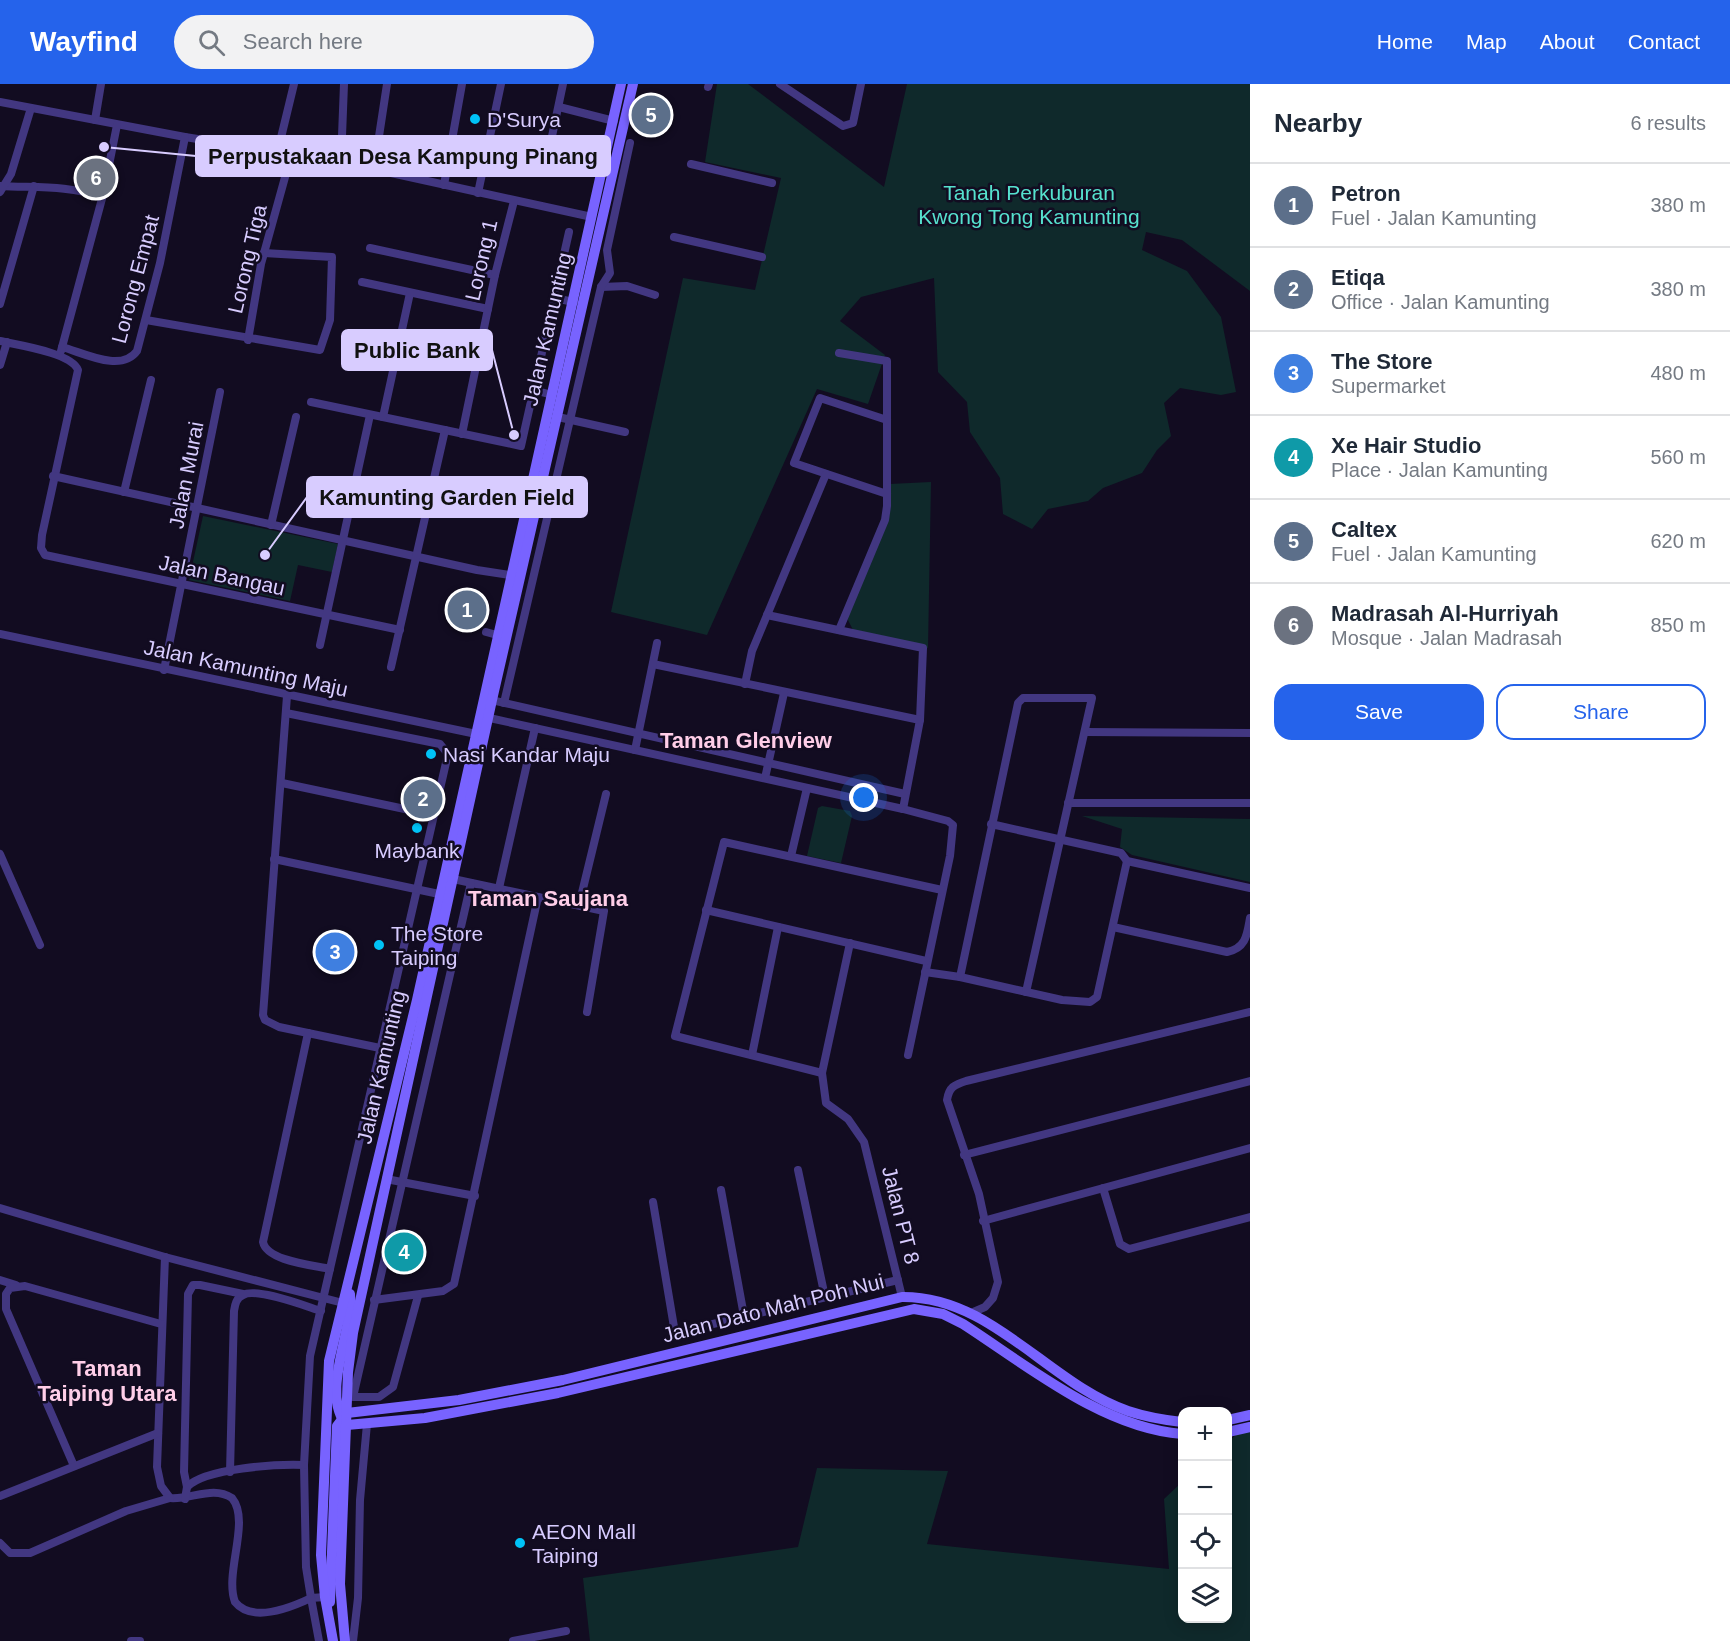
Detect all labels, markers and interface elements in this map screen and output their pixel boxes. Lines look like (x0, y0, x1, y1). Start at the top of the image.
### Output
search box (174, 15, 594, 69)
text: Wayfind (30, 26, 138, 57)
icon: search (195, 26, 228, 59)
text: Search here (243, 29, 363, 54)
text: Home (1377, 30, 1433, 53)
text: Map (1466, 30, 1507, 53)
text: About (1540, 30, 1595, 53)
text: Contact (1628, 30, 1700, 53)
pin: 5 (632, 93, 670, 138)
place label: D'Surya (487, 108, 561, 131)
text: Nearby (1274, 108, 1362, 138)
marker: D'Surya (468, 112, 482, 126)
text: 6 results (1630, 112, 1706, 134)
callout: Perpustakaan Desa Kampung Pinang (196, 136, 610, 176)
text: Perpustakaan Desa Kampung Pinang (208, 144, 598, 169)
pin: 6 (76, 156, 116, 200)
park label: Tanah Perkuburan Kwong Tong Kamunting (918, 181, 1140, 228)
text: Petron (1331, 181, 1401, 206)
text: 1 (1288, 194, 1299, 216)
text: 380 m (1650, 194, 1706, 216)
street label: Lorong Tiga (223, 202, 271, 316)
text: Fuel · Jalan Kamunting (1331, 207, 1537, 229)
street label: Lorong Empat (107, 212, 163, 346)
street label: Lorong 1 (460, 217, 502, 303)
street label: Jalan Kamunting (518, 250, 576, 408)
text: Etiqa (1331, 265, 1385, 290)
text: 2 (1288, 278, 1299, 300)
text: 380 m (1650, 278, 1706, 300)
text: Office · Jalan Kamunting (1331, 291, 1550, 313)
callout: Public Bank (342, 330, 492, 370)
text: Public Bank (354, 338, 481, 363)
text: The Store (1331, 349, 1432, 374)
text: 3 (1288, 362, 1299, 384)
text: 480 m (1650, 362, 1706, 384)
text: Supermarket (1331, 375, 1446, 397)
street label: Jalan Murai (164, 420, 208, 530)
text: Xe Hair Studio (1331, 433, 1481, 458)
text: 4 (1288, 446, 1299, 468)
text: 560 m (1650, 446, 1706, 468)
text: Place · Jalan Kamunting (1331, 459, 1548, 481)
callout: Kamunting Garden Field (307, 477, 587, 517)
text: Kamunting Garden Field (319, 485, 575, 510)
text: Caltex (1331, 517, 1397, 542)
text: 5 (1288, 530, 1299, 552)
text: 620 m (1650, 530, 1706, 552)
text: Fuel · Jalan Kamunting (1331, 543, 1537, 565)
street label: Jalan Bangau (157, 550, 287, 600)
pin: 1 (448, 588, 486, 632)
text: Madrasah Al-Hurriyah (1331, 601, 1559, 626)
text: 6 (1288, 614, 1299, 636)
text: 850 m (1650, 614, 1706, 636)
text: Mosque · Jalan Madrasah (1331, 627, 1562, 649)
street label: Jalan Kamunting Maju (142, 635, 350, 701)
button: Save (1274, 684, 1484, 740)
button: Share (1496, 684, 1706, 740)
district label: Taman Glenview (660, 728, 833, 753)
place label: Nasi Kandar Maju (443, 743, 610, 766)
marker: Nasi Kandar Maju (424, 747, 438, 761)
pin: 2 (404, 776, 442, 822)
your location (849, 783, 878, 812)
marker: Maybank (410, 821, 424, 835)
place label: Maybank (374, 839, 460, 862)
district label: Taman Saujana (468, 886, 629, 911)
place label: The Store Taiping (391, 922, 483, 969)
pin: 3 (316, 930, 354, 974)
marker: The Store Taiping (372, 938, 386, 952)
street label: Jalan Kamunting (352, 988, 410, 1146)
street label: Jalan PT 8 (878, 1164, 924, 1266)
pin: 4 (384, 1230, 424, 1274)
street label: Jalan Dato Mah Poh Nui (660, 1269, 886, 1347)
district label: Taman Taiping Utara (38, 1356, 177, 1406)
map controls (1178, 1407, 1232, 1623)
button: + (1178, 1407, 1232, 1461)
button: − (1178, 1461, 1232, 1515)
button: locate (1178, 1515, 1232, 1569)
place label: AEON Mall Taiping (532, 1520, 636, 1567)
marker: AEON Mall Taiping (513, 1536, 527, 1550)
button: layers (1178, 1569, 1232, 1623)

